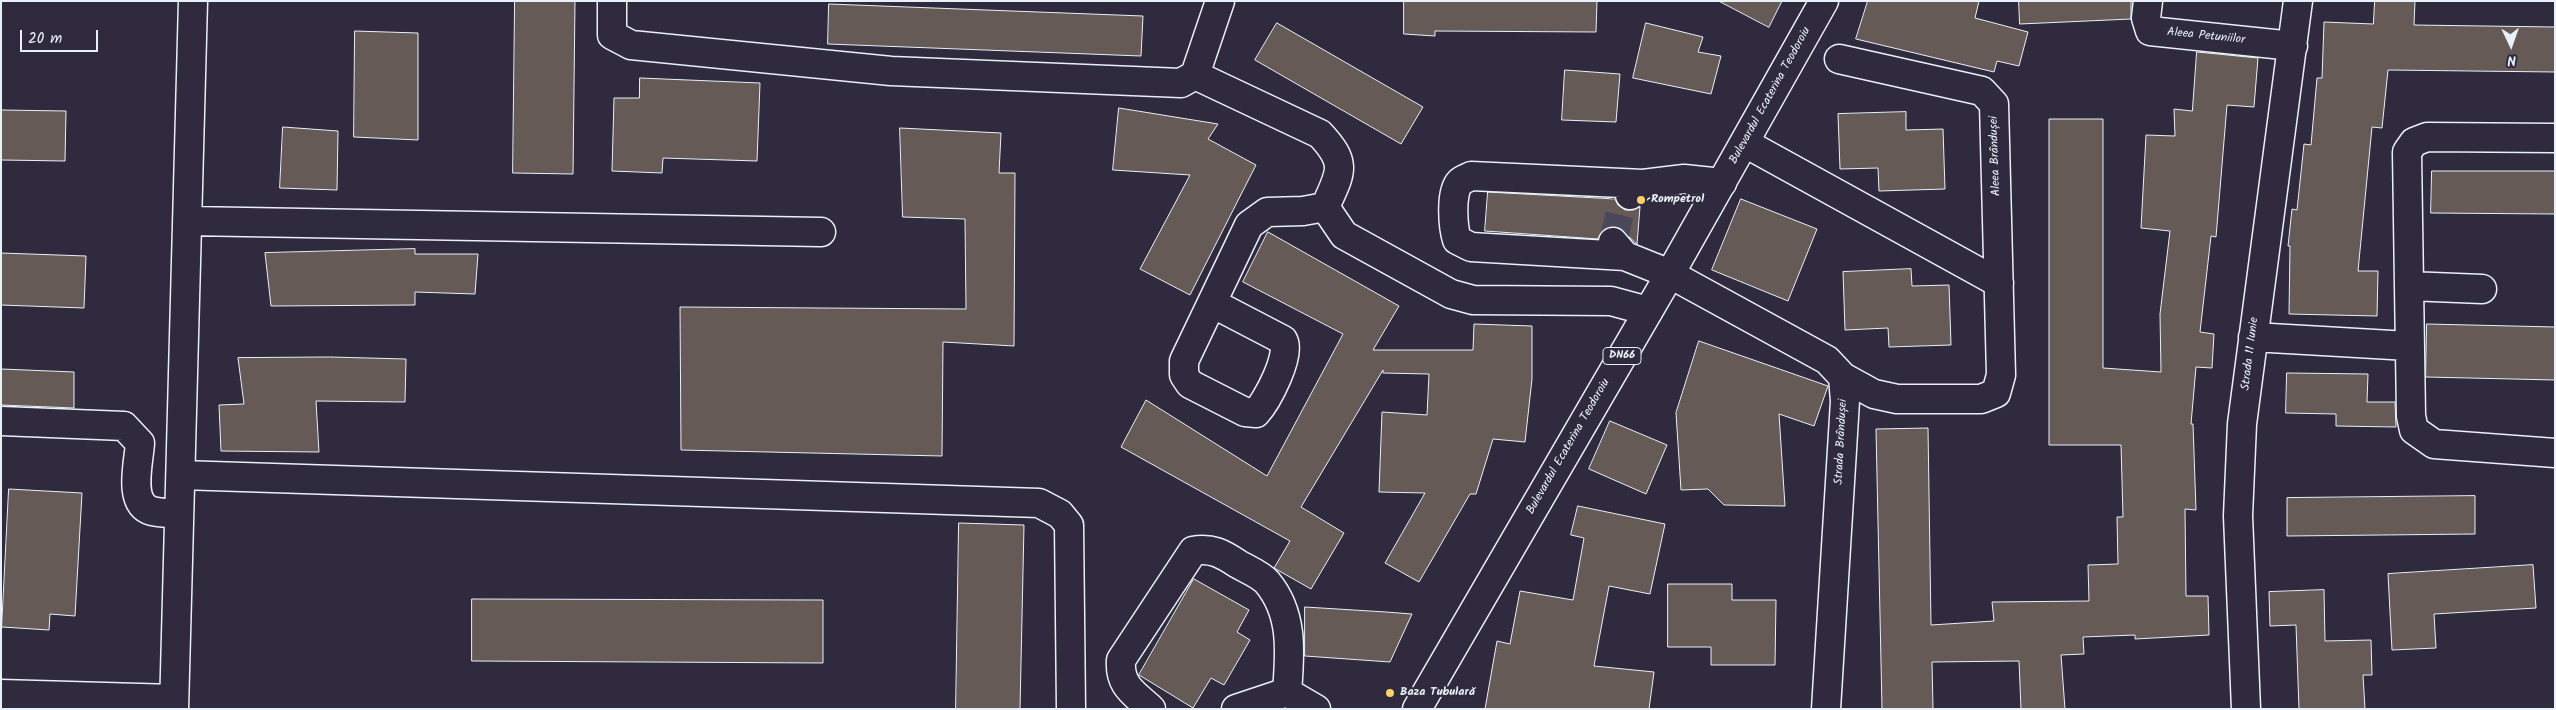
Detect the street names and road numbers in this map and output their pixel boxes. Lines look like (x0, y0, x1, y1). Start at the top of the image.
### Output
street label: Bulevardul Ecaterina Teodoroiu (1727, 25, 1815, 167)
street label: Aleea Petuniilor (2166, 26, 2246, 48)
street label: Aleea Brândușei (1987, 116, 2005, 196)
street label: Strada 11 Iunie (2239, 317, 2263, 391)
road number: DN66 (1603, 348, 1641, 364)
street label: Bulevardul Ecaterina Teodoroiu (1524, 377, 1614, 517)
street label: Strada Brândușei (1833, 399, 1851, 485)

